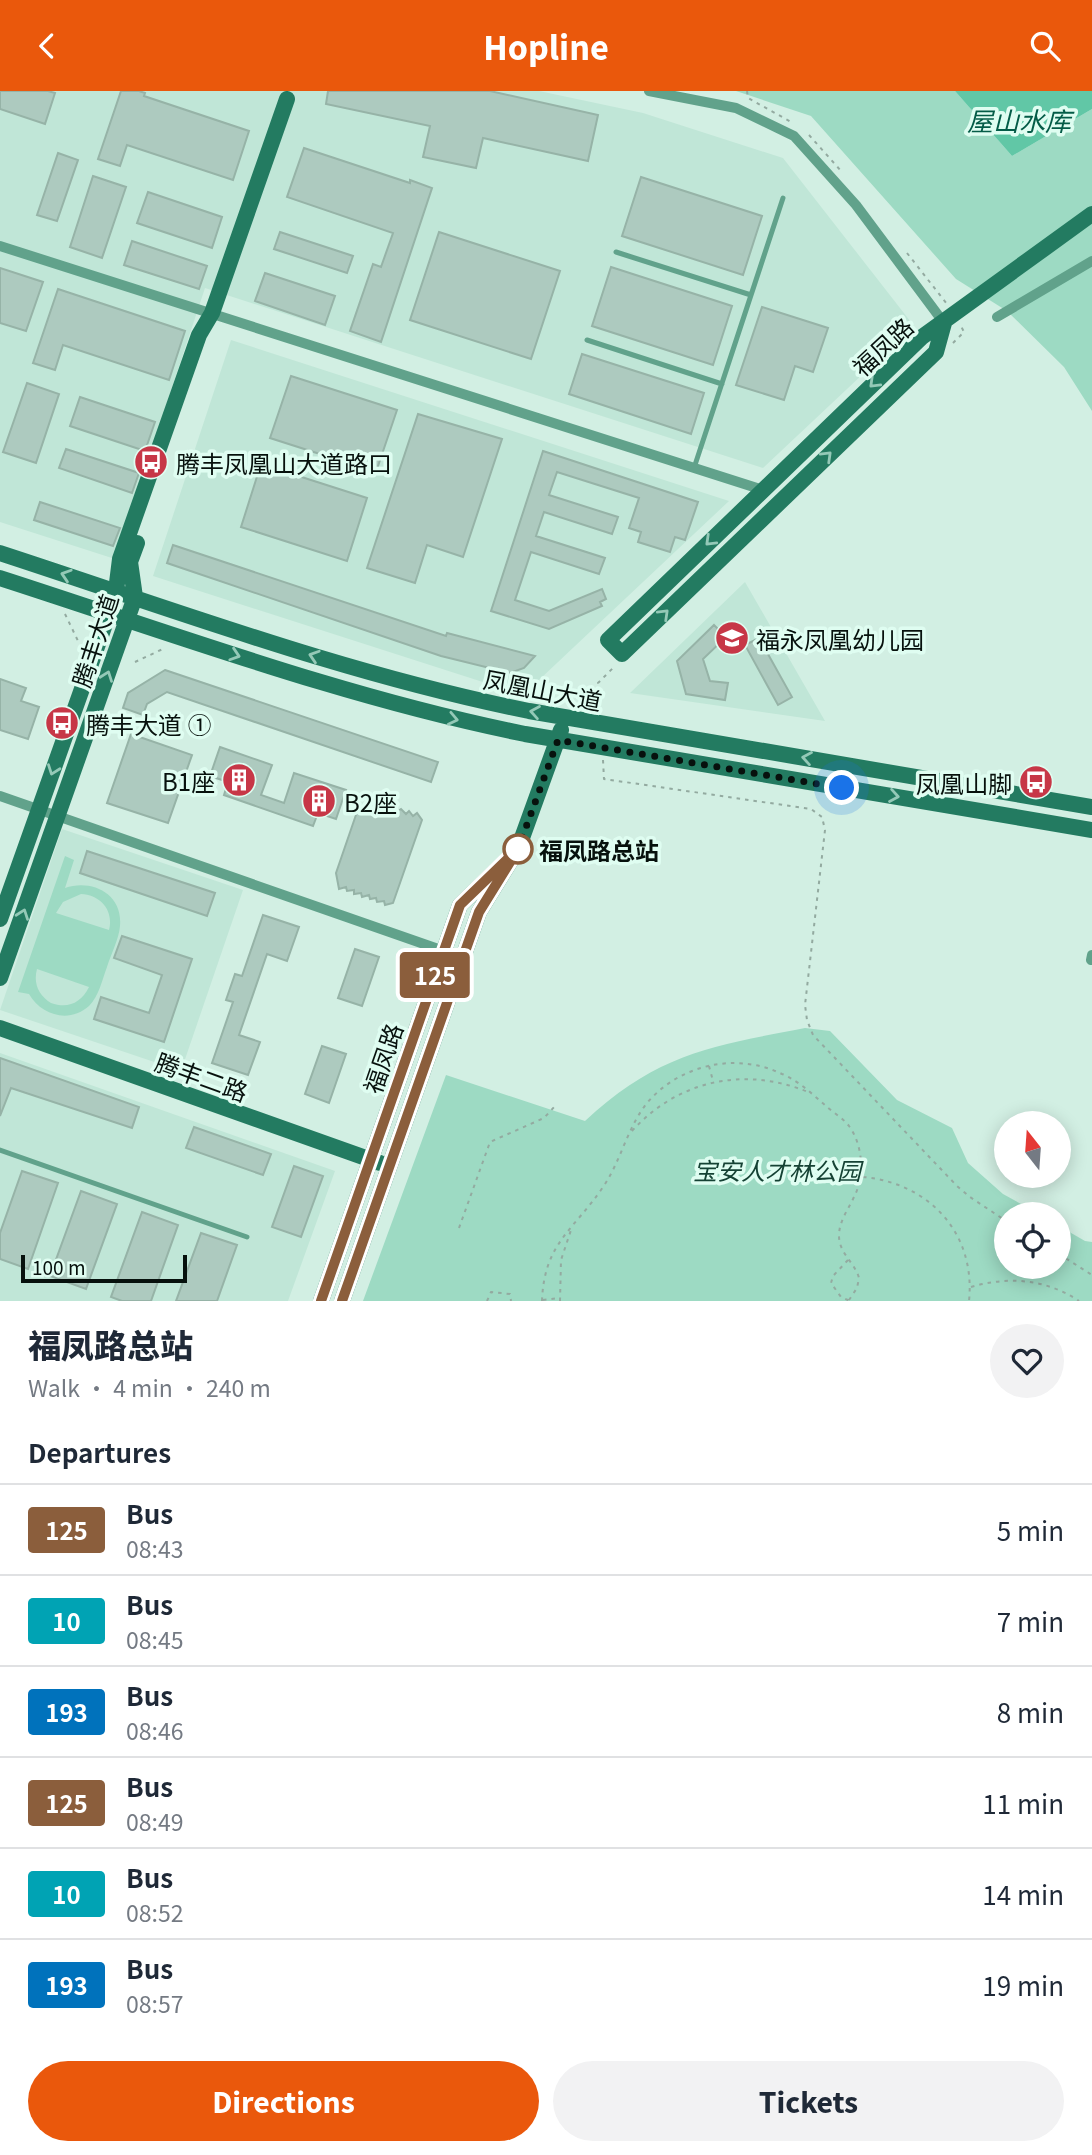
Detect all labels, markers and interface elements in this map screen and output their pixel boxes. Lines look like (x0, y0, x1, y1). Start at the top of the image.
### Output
text: Hopline (483, 23, 609, 69)
icon: back (28, 27, 66, 65)
icon: search (1026, 27, 1064, 65)
water label: 屋山水库 (967, 101, 1075, 138)
street label: 福凤路 (844, 309, 920, 383)
one-way arrow (869, 375, 882, 388)
bus stop icon: 腾丰凤凰山大道路口 (132, 443, 170, 481)
place label: 腾丰凤凰山大道路口 (176, 445, 392, 480)
one-way arrow (819, 451, 832, 464)
one-way arrow (705, 533, 718, 546)
one-way arrow (61, 569, 73, 583)
street label: 腾丰大道 (63, 589, 125, 691)
one-way arrow (655, 609, 668, 622)
school or university icon: 福永凤凰幼儿园 (713, 619, 751, 657)
place label: 福永凤凰幼儿园 (756, 621, 924, 656)
one-way arrow (229, 646, 241, 661)
one-way arrow (309, 650, 321, 664)
street label: 凤凰山大道 (481, 660, 605, 718)
one-way arrow (99, 671, 113, 683)
bus stop icon: 腾丰大道 ① (43, 704, 81, 742)
one-way arrow (529, 705, 541, 720)
place label: 腾丰大道 ① (86, 706, 211, 741)
one-way arrow (447, 711, 459, 725)
one-way arrow (801, 751, 813, 766)
building icon: B1座 (220, 761, 258, 799)
one-way arrow (47, 763, 61, 775)
place label: B1座 (162, 763, 215, 798)
bus stop icon: 凤凰山脚 (1017, 763, 1055, 801)
place label: 凤凰山脚 (916, 765, 1012, 800)
your location (824, 770, 859, 805)
building icon: B2座 (300, 782, 338, 820)
place label: B2座 (344, 784, 397, 819)
one-way arrow (888, 788, 900, 803)
place label: 福凤路总站 (539, 832, 659, 867)
marker: 福凤路总站 (503, 834, 533, 864)
one-way arrow (15, 908, 29, 920)
line badge: 125 (395, 952, 475, 998)
text: 125 (414, 957, 456, 992)
street label: 福凤路 (354, 1018, 410, 1098)
street label: 腾丰二路 (151, 1043, 253, 1109)
north arrow (994, 1111, 1071, 1188)
map controls (994, 1111, 1071, 1279)
park label: 宝安人才林公园 (693, 1152, 864, 1187)
button: locate (994, 1202, 1071, 1279)
scale bar (21, 1252, 187, 1284)
text: 100 m (32, 1253, 86, 1280)
text: 福凤路总站 (28, 1320, 193, 1368)
button: heart (990, 1324, 1064, 1398)
text: Walk · 4 min · 240 m (28, 1370, 271, 1404)
text: Departures (28, 1433, 171, 1470)
text: Bus (126, 1494, 173, 1531)
text: 5 min (997, 1511, 1064, 1548)
text: 125 (45, 1512, 88, 1547)
text: 08:43 (126, 1531, 183, 1565)
text: Bus (126, 1585, 173, 1622)
text: 7 min (997, 1602, 1064, 1639)
text: 10 (52, 1603, 81, 1638)
text: 08:45 (126, 1622, 183, 1656)
text: Bus (126, 1676, 173, 1713)
text: 8 min (997, 1693, 1064, 1730)
text: 193 (45, 1694, 88, 1729)
text: 08:46 (126, 1713, 183, 1747)
text: Bus (126, 1767, 173, 1804)
text: 11 min (982, 1784, 1064, 1821)
text: 125 (45, 1785, 88, 1820)
text: 08:49 (126, 1804, 183, 1838)
text: Bus (126, 1858, 173, 1895)
text: 14 min (982, 1875, 1064, 1912)
text: 10 (52, 1876, 81, 1911)
text: 08:52 (126, 1895, 183, 1929)
text: Bus (126, 1949, 173, 1986)
text: 19 min (982, 1966, 1064, 2003)
text: 193 (45, 1967, 88, 2002)
text: 08:57 (126, 1986, 183, 2020)
button: Directions (28, 2061, 539, 2141)
button: Tickets (553, 2061, 1064, 2141)

